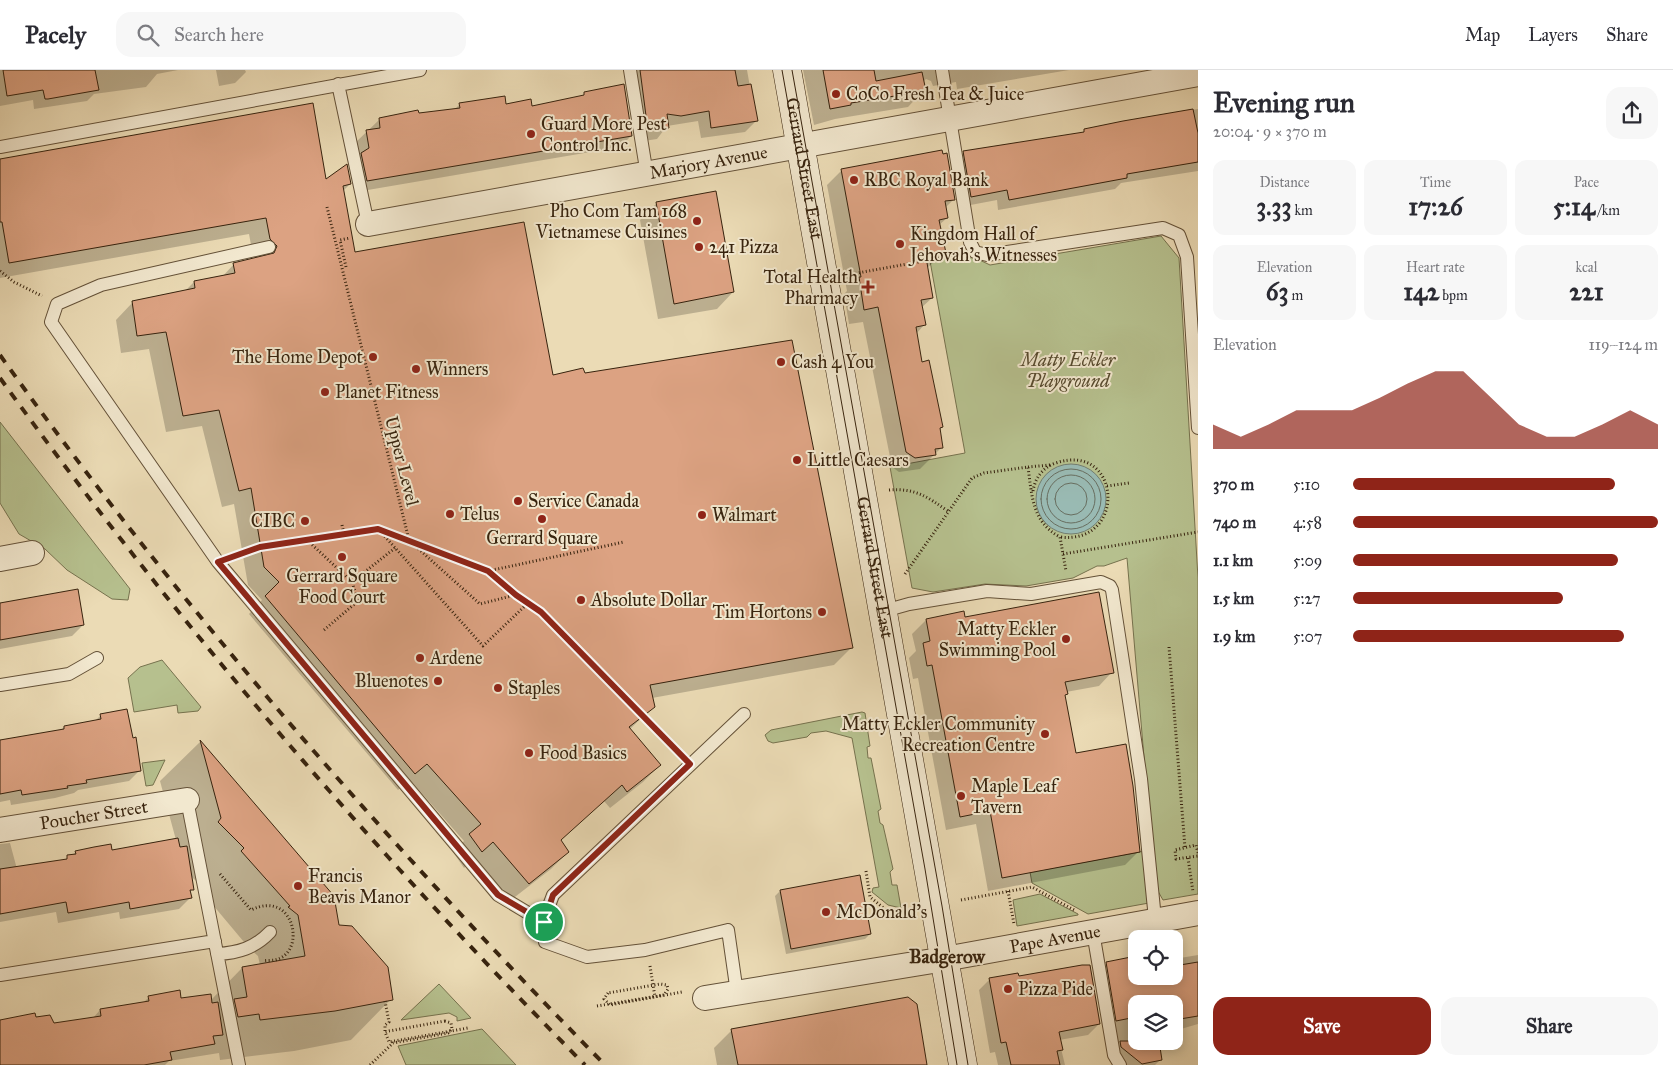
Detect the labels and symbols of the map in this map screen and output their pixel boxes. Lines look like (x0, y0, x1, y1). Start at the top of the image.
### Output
place label: CoCo Fresh Tea & Juice (846, 83, 1024, 106)
marker: CoCo Fresh Tea & Juice (830, 88, 842, 100)
street label: Gerrard Street East (781, 96, 828, 242)
place label: Guard More Pest Control Inc. (541, 113, 667, 156)
marker: Guard More Pest Control Inc. (525, 128, 537, 140)
street label: Marjory Avenue (648, 141, 769, 184)
place label: RBC Royal Bank (864, 169, 989, 191)
marker: RBC Royal Bank (848, 174, 860, 186)
place label: Pho Com Tam 168 Vietnamese Cuisines (535, 200, 687, 243)
marker: Pho Com Tam 168 Vietnamese Cuisines (691, 215, 703, 227)
place label: Kingdom Hall of Jehovah's Witnesses (908, 223, 1057, 267)
place label: 241 Pizza (709, 236, 779, 258)
marker: Kingdom Hall of Jehovah's Witnesses (894, 238, 906, 250)
marker: 241 Pizza (693, 241, 705, 253)
place label: Total Health Pharmacy (764, 266, 859, 309)
marker: Total Health Pharmacy (862, 281, 874, 293)
place label: The Home Depot (232, 346, 364, 368)
park label: Matty Eckler Playground (1019, 349, 1117, 392)
marker: The Home Depot (367, 351, 379, 363)
place label: Cash 4 You (791, 351, 875, 373)
marker: Cash 4 You (775, 356, 787, 368)
place label: Winners (426, 358, 488, 380)
marker: Winners (410, 363, 422, 375)
place label: Planet Fitness (335, 381, 439, 403)
marker: Planet Fitness (319, 386, 331, 398)
street label: Upper Level (380, 414, 424, 508)
place label: Little Caesars (807, 449, 909, 471)
marker: Little Caesars (791, 454, 803, 466)
place label: Service Canada (528, 490, 640, 512)
marker: Service Canada (512, 495, 524, 507)
street label: Gerrard Street East (852, 495, 898, 640)
place label: Telus (460, 503, 499, 525)
place label: Walmart (712, 504, 777, 526)
marker: Telus (444, 508, 456, 520)
marker: Walmart (696, 509, 708, 521)
place label: CIBC (251, 510, 295, 532)
marker: Gerrard Square (536, 513, 548, 525)
marker: CIBC (299, 515, 311, 527)
place label: Gerrard Square (486, 527, 598, 550)
marker: Gerrard Square Food Court (336, 551, 348, 563)
place label: Gerrard Square Food Court (286, 565, 398, 608)
place label: Absolute Dollar (590, 589, 707, 611)
marker: Absolute Dollar (575, 594, 587, 606)
place label: Tim Hortons (713, 601, 812, 623)
marker: Tim Hortons (816, 606, 828, 618)
place label: Matty Eckler Swimming Pool (939, 618, 1056, 662)
marker: Matty Eckler Swimming Pool (1060, 633, 1072, 645)
place label: Ardene (429, 647, 483, 669)
marker: Ardene (414, 652, 426, 664)
place label: Bluenotes (355, 670, 428, 692)
marker: Bluenotes (432, 675, 444, 687)
place label: Staples (508, 677, 560, 699)
marker: Staples (492, 682, 504, 694)
place label: Matty Eckler Community Recreation Centre (841, 713, 1036, 756)
marker: Matty Eckler Community Recreation Centre (1039, 728, 1051, 740)
place label: Food Basics (539, 742, 627, 764)
marker: Food Basics (523, 747, 535, 759)
place label: Maple Leaf Tavern (971, 775, 1060, 818)
marker: Maple Leaf Tavern (955, 790, 967, 802)
street label: Poucher Street (38, 795, 150, 834)
place label: Francis Beavis Manor (308, 865, 411, 908)
marker: Francis Beavis Manor (292, 880, 304, 892)
pin (523, 901, 565, 943)
place label: McDonald's (836, 901, 927, 923)
marker: McDonald's (820, 906, 832, 918)
street label: Pape Avenue (1008, 920, 1102, 958)
district label: Badgerow (909, 945, 987, 969)
place label: Pizza Pide (1018, 978, 1093, 1000)
marker: Pizza Pide (1002, 983, 1014, 995)

